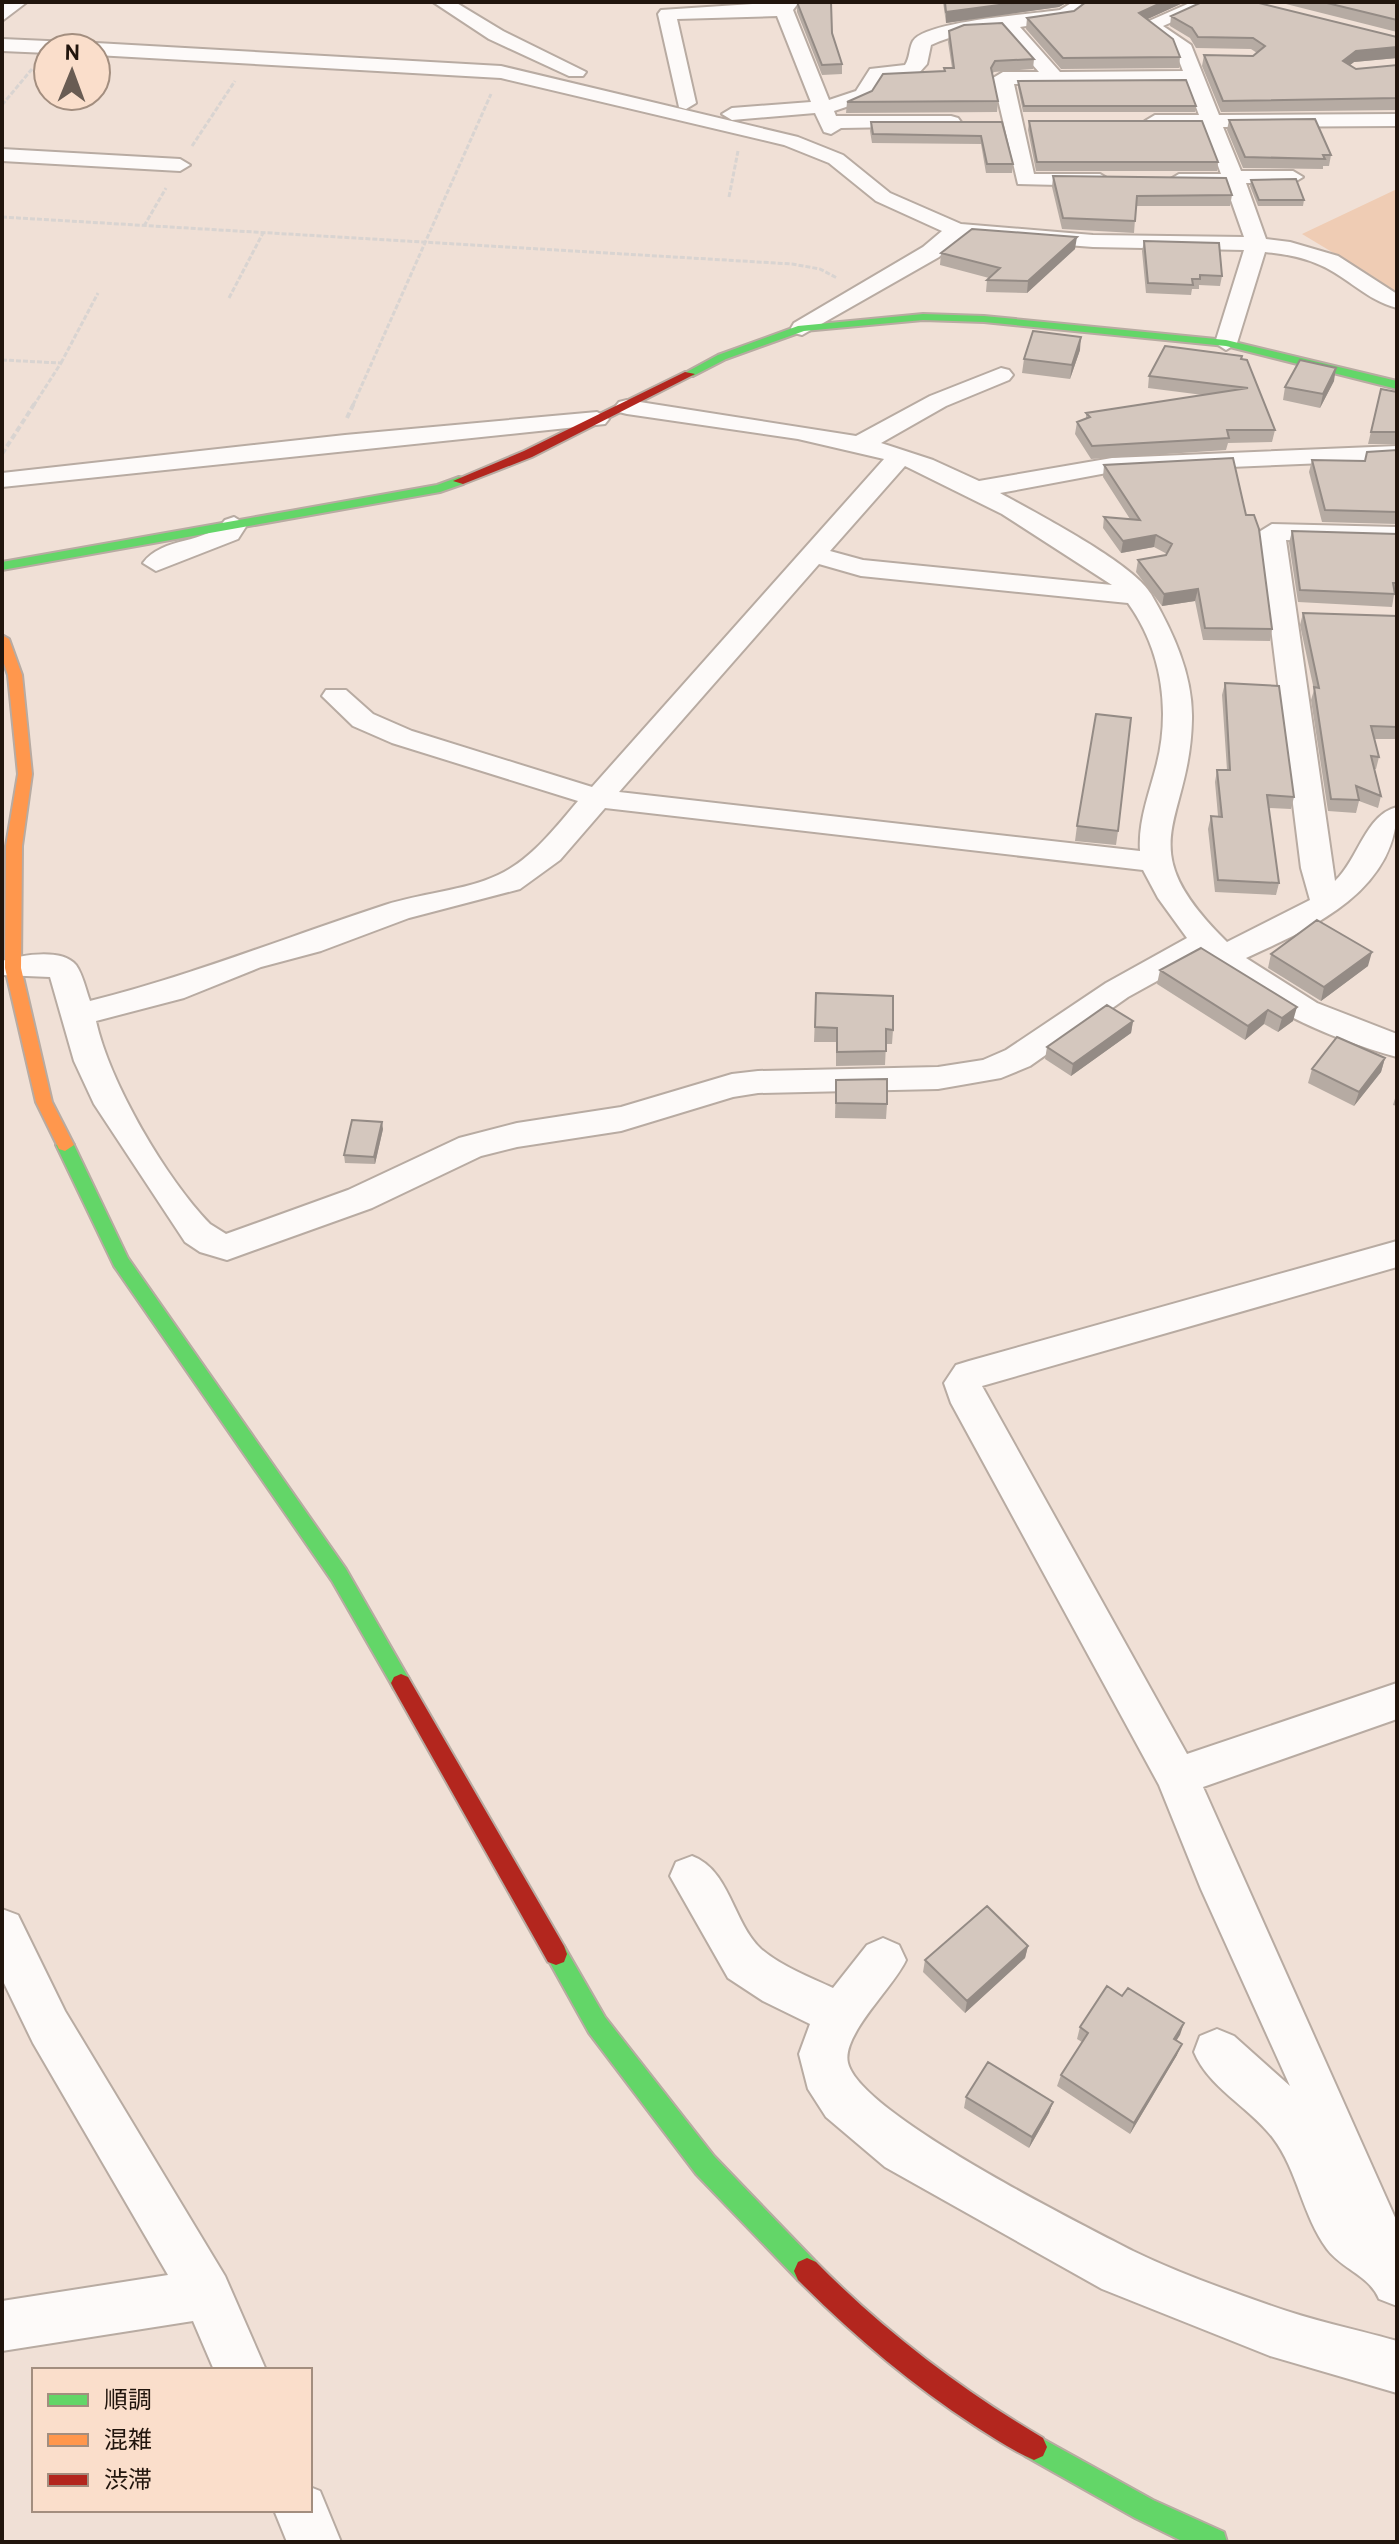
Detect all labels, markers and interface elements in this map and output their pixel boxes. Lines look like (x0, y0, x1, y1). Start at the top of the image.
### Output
north arrow (32, 32, 112, 112)
text: N (64, 41, 80, 68)
legend (32, 2368, 312, 2512)
text: 順調 (104, 2387, 152, 2417)
text: 混雑 (104, 2427, 152, 2457)
text: 渋滞 (104, 2467, 152, 2497)

